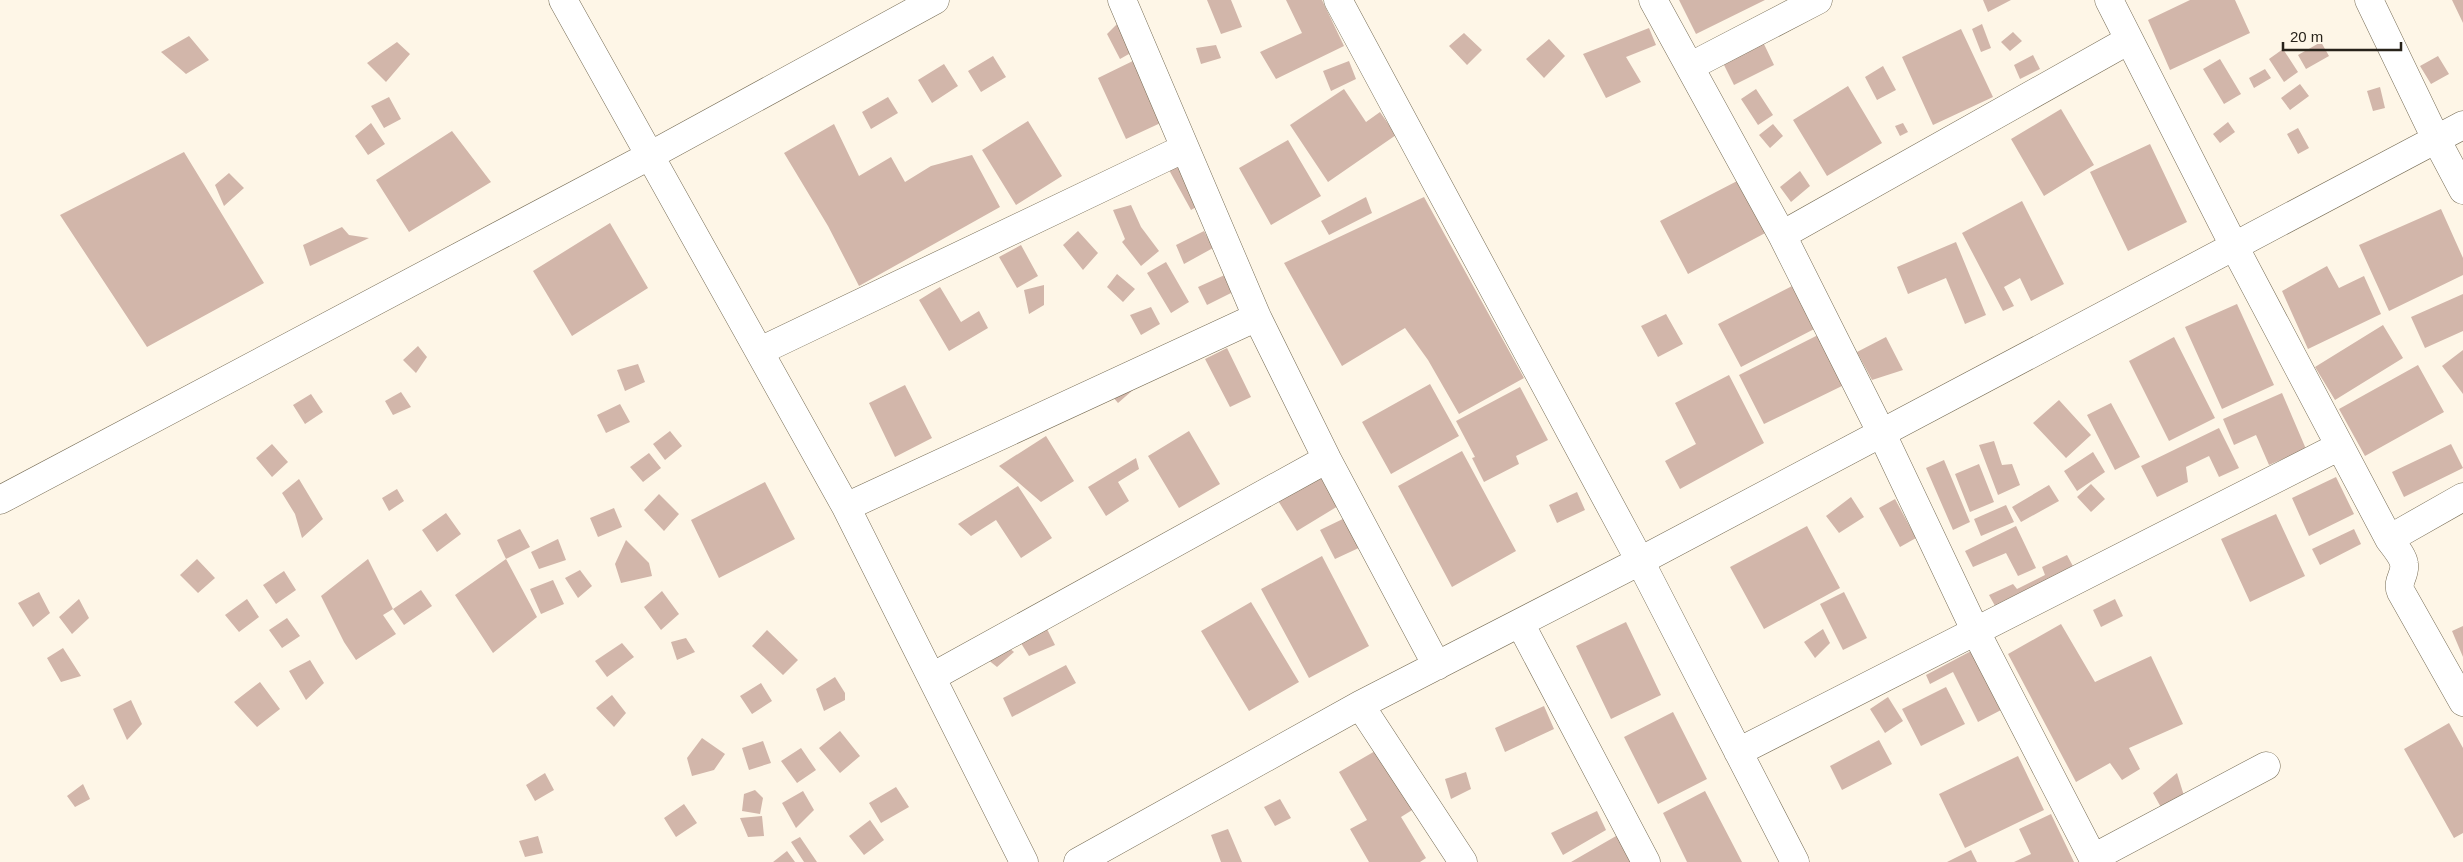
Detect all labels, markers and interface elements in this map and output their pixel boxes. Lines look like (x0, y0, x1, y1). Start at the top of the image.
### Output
scale bar (2283, 20, 2400, 52)
text: 20 m (2290, 28, 2323, 45)

